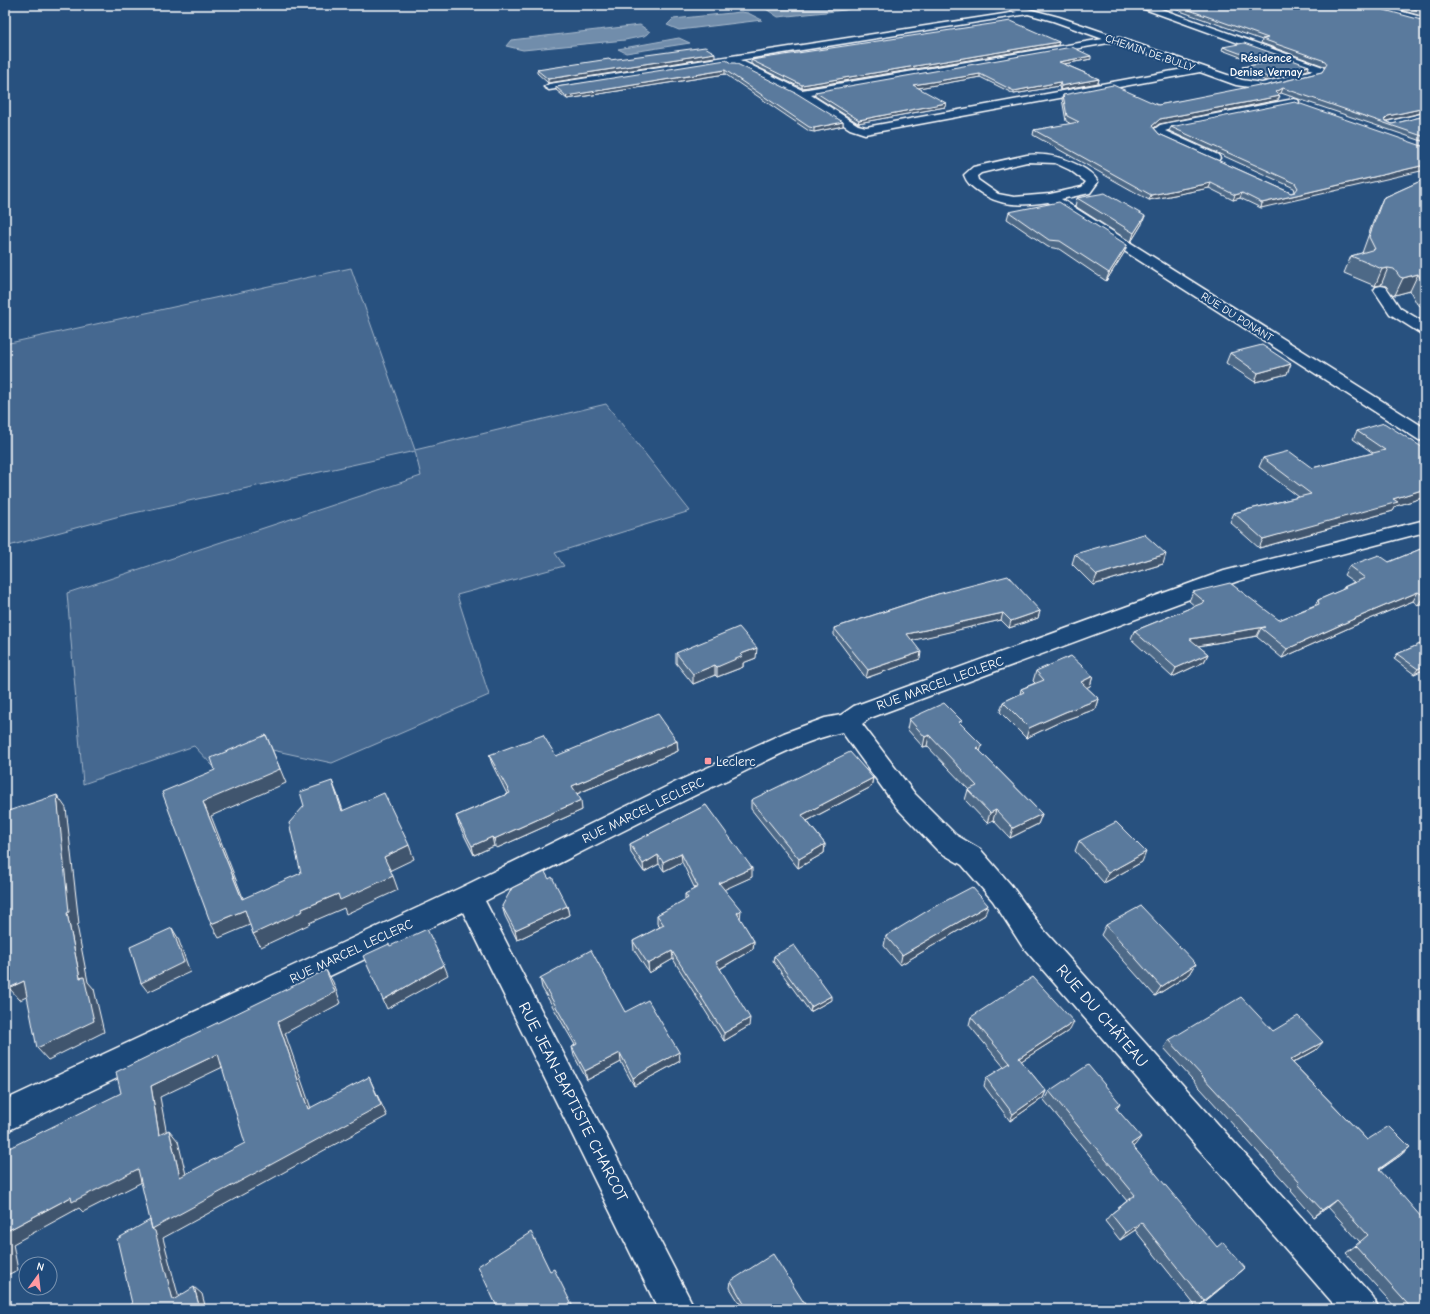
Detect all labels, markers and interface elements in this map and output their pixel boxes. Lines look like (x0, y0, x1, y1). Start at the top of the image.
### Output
street label: CHEMIN DE BULLY (1103, 32, 1197, 75)
district label: Résidence Denise Vernay (1230, 51, 1303, 79)
street label: RUE DU PONANT (1199, 290, 1276, 345)
street label: RUE MARCEL LECLERC (874, 653, 1006, 713)
place label: Leclerc (716, 754, 755, 769)
marker: Leclerc (703, 756, 713, 766)
street label: RUE MARCEL LECLERC (579, 774, 707, 846)
street label: RUE MARCEL LECLERC (287, 916, 415, 986)
street label: RUE DU CHÂTEAU (1053, 960, 1152, 1071)
street label: RUE JEAN-BAPTISTE CHARCOT (515, 999, 632, 1205)
north arrow (18, 1256, 58, 1296)
text: N (35, 1260, 46, 1274)

